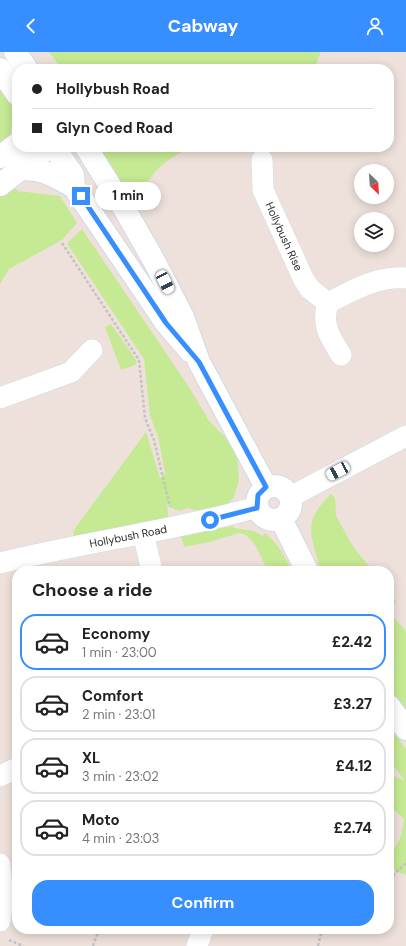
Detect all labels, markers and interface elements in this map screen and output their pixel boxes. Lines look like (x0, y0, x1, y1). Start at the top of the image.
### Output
text: Cabway (168, 14, 238, 38)
icon: back (20, 15, 42, 37)
icon: person (364, 15, 386, 37)
text: Hollybush Road (56, 79, 170, 99)
text: Glyn Coed Road (56, 118, 173, 138)
north arrow (354, 164, 394, 204)
map controls (354, 164, 394, 252)
callout: 1 min (95, 182, 161, 210)
route end (72, 187, 90, 205)
text: 1 min (112, 187, 144, 204)
street label: Hollybush Rise (262, 200, 306, 273)
button: layers (354, 212, 394, 252)
car (154, 269, 176, 295)
car (325, 460, 351, 482)
route start (201, 511, 219, 529)
street label: Hollybush Road (88, 522, 168, 551)
text: Choose a ride (32, 578, 153, 602)
icon: car (34, 624, 70, 660)
text: Economy (82, 624, 150, 644)
text: £2.42 (332, 632, 372, 652)
text: 1 min · 23:00 (82, 644, 157, 661)
icon: car (34, 686, 70, 722)
text: Comfort (82, 686, 143, 706)
text: £3.27 (333, 694, 372, 714)
text: 2 min · 23:01 (82, 706, 155, 723)
icon: car (34, 748, 70, 784)
text: XL (82, 748, 100, 768)
text: £4.12 (335, 756, 372, 776)
text: 3 min · 23:02 (82, 768, 159, 785)
icon: car (34, 810, 70, 846)
text: Moto (82, 810, 120, 830)
text: £2.74 (334, 818, 372, 838)
text: 4 min · 23:03 (82, 830, 159, 847)
button: Confirm (32, 880, 374, 926)

